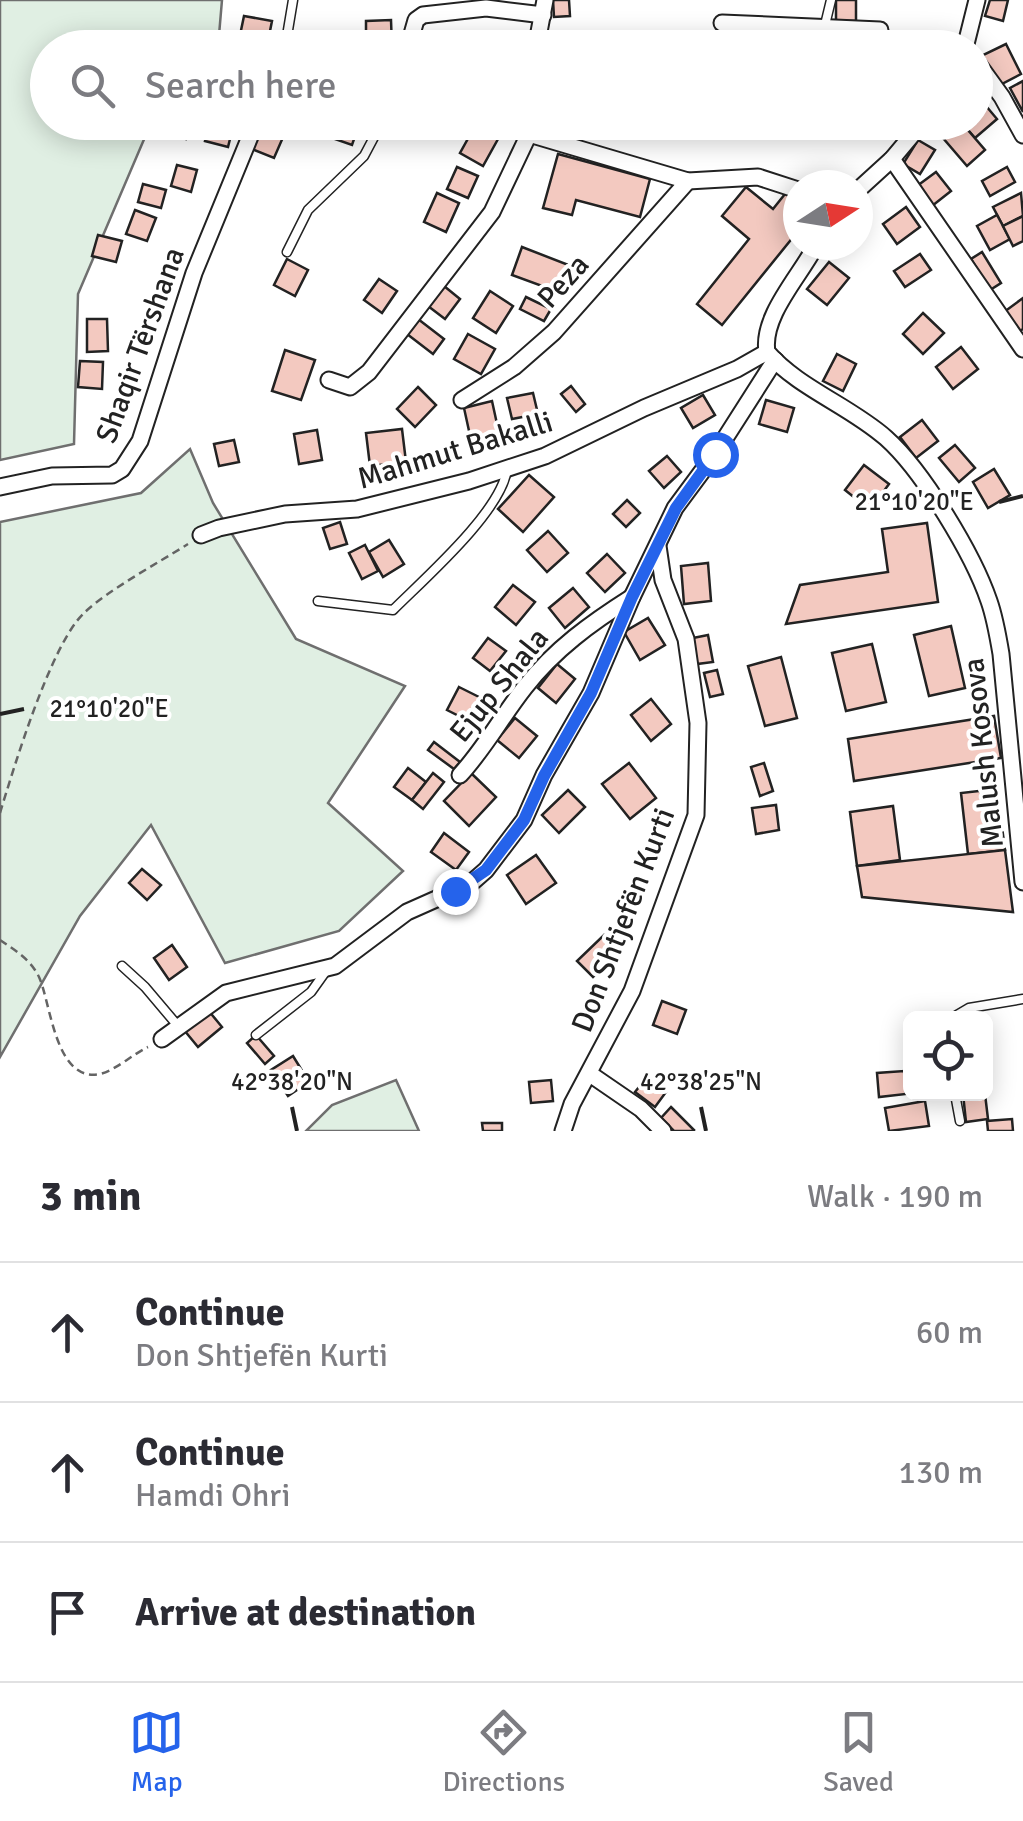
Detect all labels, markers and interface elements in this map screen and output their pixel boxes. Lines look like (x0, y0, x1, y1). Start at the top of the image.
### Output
search box (30, 30, 993, 140)
icon: search (65, 58, 120, 113)
text: Search here (145, 62, 337, 109)
north arrow (783, 170, 873, 260)
street label: Shaqir Tërshana (88, 242, 193, 448)
street label: Peza (530, 247, 597, 316)
street label: Mahmut Bakalli (353, 403, 557, 498)
route start (693, 432, 739, 478)
text: 21°10'20"E (854, 486, 974, 517)
street label: Ejup Shala (442, 621, 557, 750)
street label: Malush Kosova (955, 656, 1012, 850)
text: 21°10'20"E (49, 693, 169, 724)
street label: Don Shtjefën Kurti (564, 803, 683, 1037)
route end (433, 869, 479, 915)
map controls (903, 1011, 993, 1101)
button: locate (903, 1011, 993, 1101)
text: 42°38'20"N (231, 1066, 353, 1097)
text: 42°38'25"N (640, 1066, 762, 1097)
text: 3 min (40, 1171, 141, 1222)
text: Walk · 190 m (807, 1177, 983, 1216)
text: Continue (135, 1289, 285, 1336)
icon: ahead (40, 1305, 95, 1360)
text: 60 m (916, 1313, 983, 1352)
text: Don Shtjefën Kurti (135, 1336, 388, 1375)
text: Continue (135, 1429, 285, 1476)
icon: ahead (40, 1445, 95, 1500)
text: 130 m (899, 1453, 983, 1492)
text: Hamdi Ohri (135, 1476, 290, 1515)
icon: arrive (40, 1585, 95, 1640)
text: Arrive at destination (135, 1589, 476, 1636)
tab: Map (129, 1705, 184, 1799)
tab: Directions (443, 1705, 565, 1799)
tab: Saved (823, 1705, 894, 1799)

